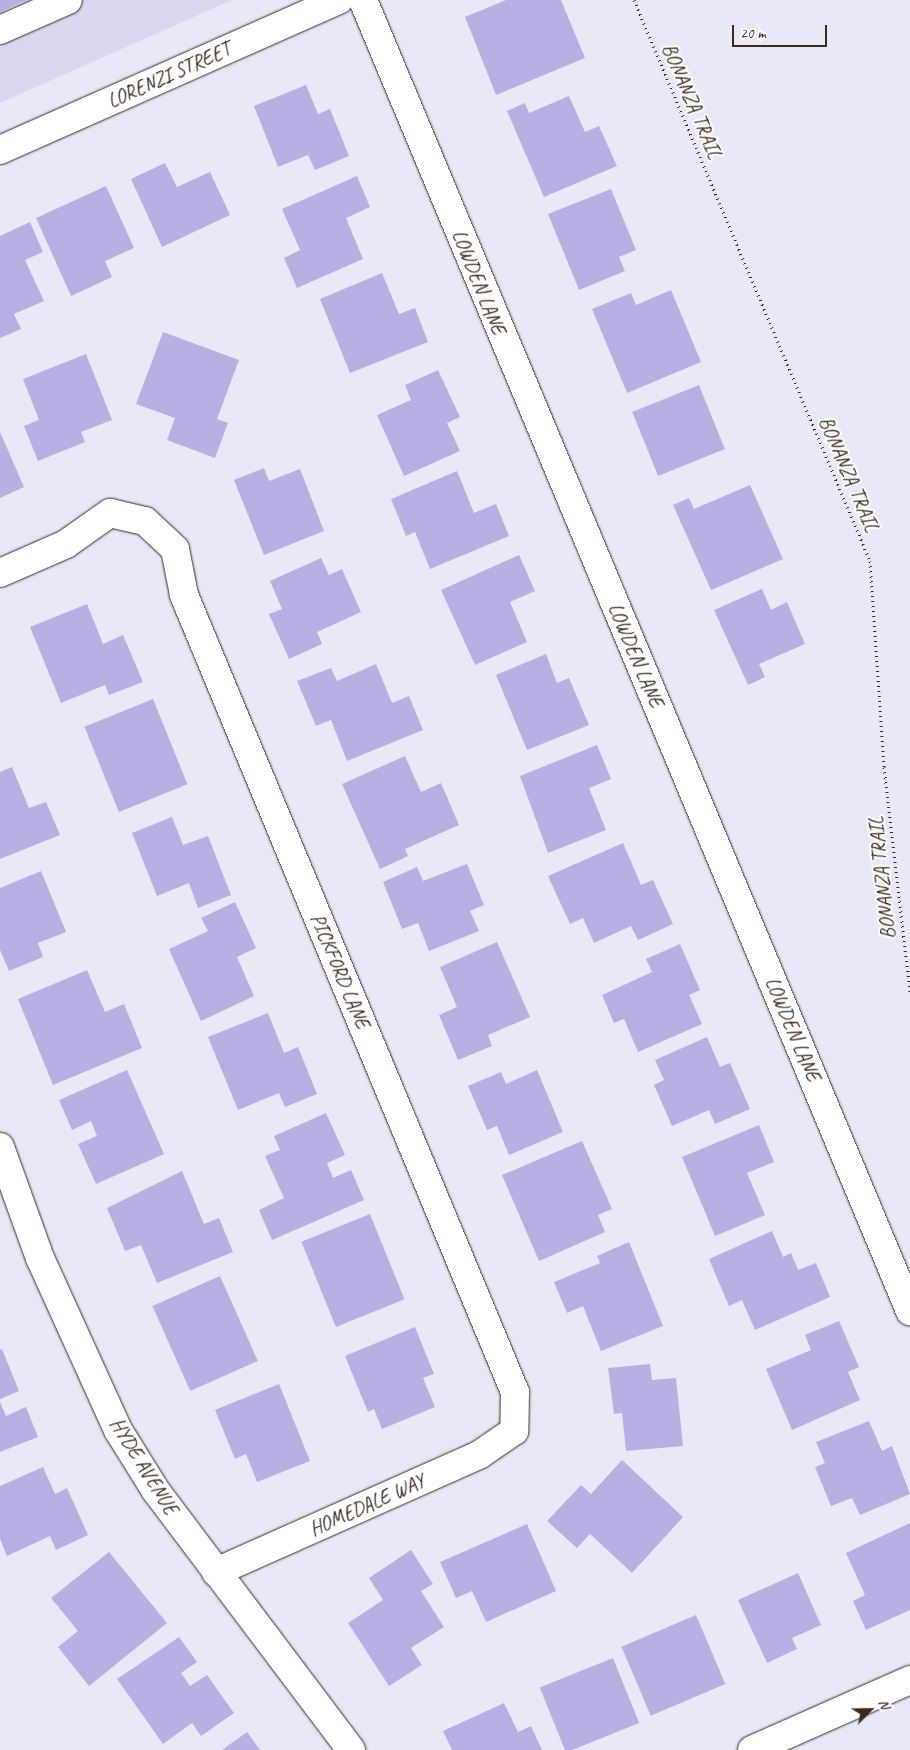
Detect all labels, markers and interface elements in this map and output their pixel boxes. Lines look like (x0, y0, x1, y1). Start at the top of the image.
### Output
scale bar (735, 15, 830, 47)
text: 20 m (740, 24, 766, 43)
street label: LORENZI STREET (104, 37, 234, 113)
street label: BONANZA TRAIL (657, 40, 727, 162)
street label: LOWDEN LANE (447, 226, 511, 338)
street label: BONANZA TRAIL (814, 413, 884, 535)
street label: LOWDEN LANE (603, 599, 669, 711)
street label: BONANZA TRAIL (864, 816, 900, 940)
street label: PICKFORD LANE (305, 910, 375, 1032)
street label: LOWDEN LANE (760, 973, 826, 1085)
street label: HYDE AVENUE (105, 1413, 183, 1519)
street label: HOMEDALE WAY (305, 1469, 429, 1541)
north arrow (845, 1685, 895, 1735)
text: N (875, 1697, 894, 1711)

